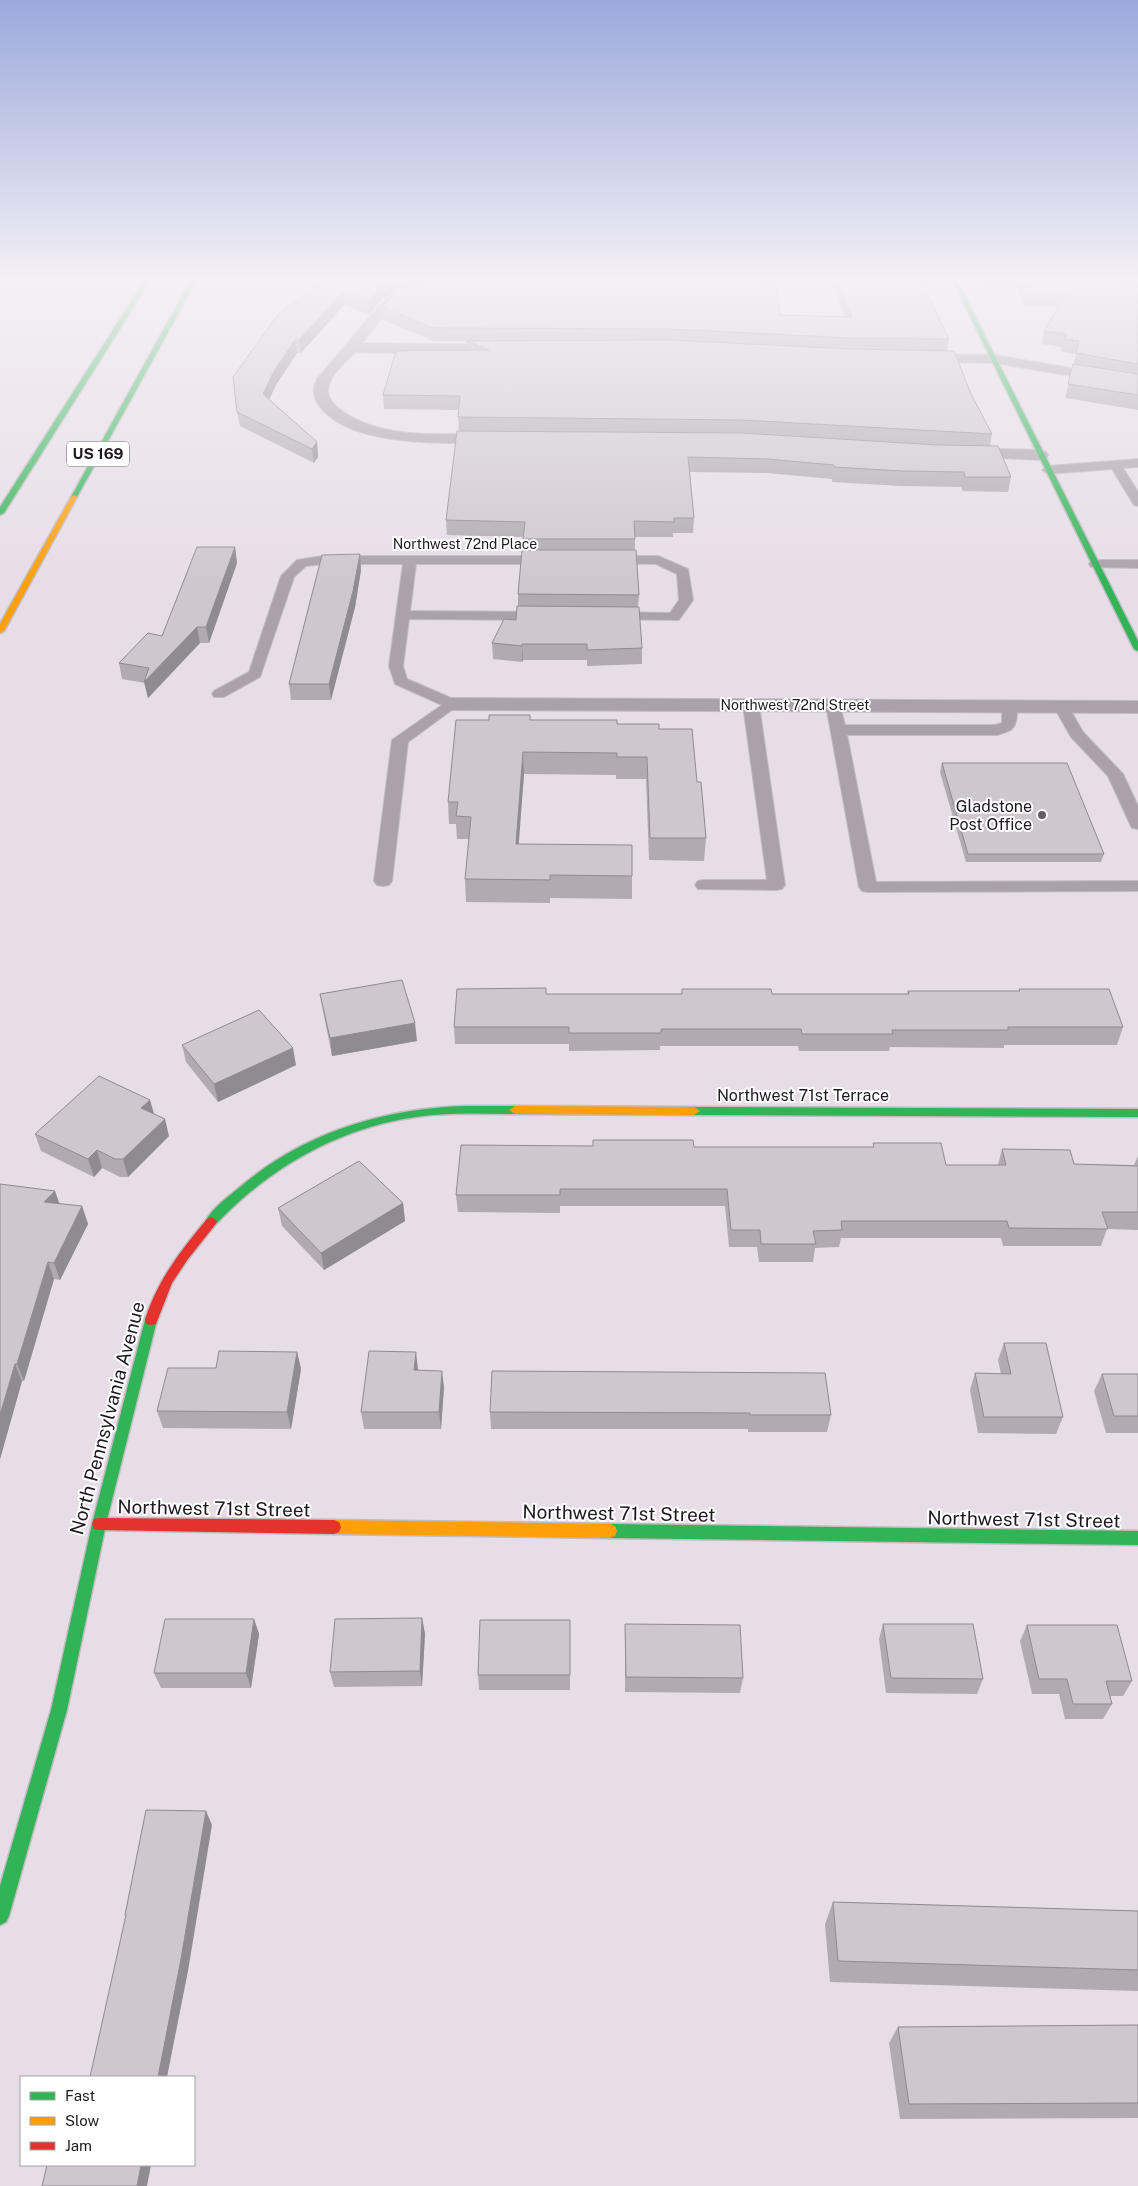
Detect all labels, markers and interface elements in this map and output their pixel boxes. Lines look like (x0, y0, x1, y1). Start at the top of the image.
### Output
road number: US 169 (67, 442, 129, 466)
street label: Northwest 72nd Place (393, 536, 537, 552)
street label: Northwest 72nd Street (721, 697, 869, 713)
place label: Gladstone Post Office (949, 797, 1032, 834)
marker: Gladstone Post Office (1036, 809, 1048, 821)
street label: Northwest 71st Terrace (717, 1086, 889, 1105)
street label: North Pennsylvania Avenue (65, 1299, 149, 1537)
street label: Northwest 71st Street (117, 1495, 311, 1521)
street label: Northwest 71st Street (522, 1500, 716, 1526)
street label: Northwest 71st Street (927, 1506, 1121, 1532)
legend (20, 2076, 195, 2166)
text: Fast (65, 2087, 95, 2104)
text: Slow (65, 2112, 100, 2129)
text: Jam (65, 2137, 92, 2154)

